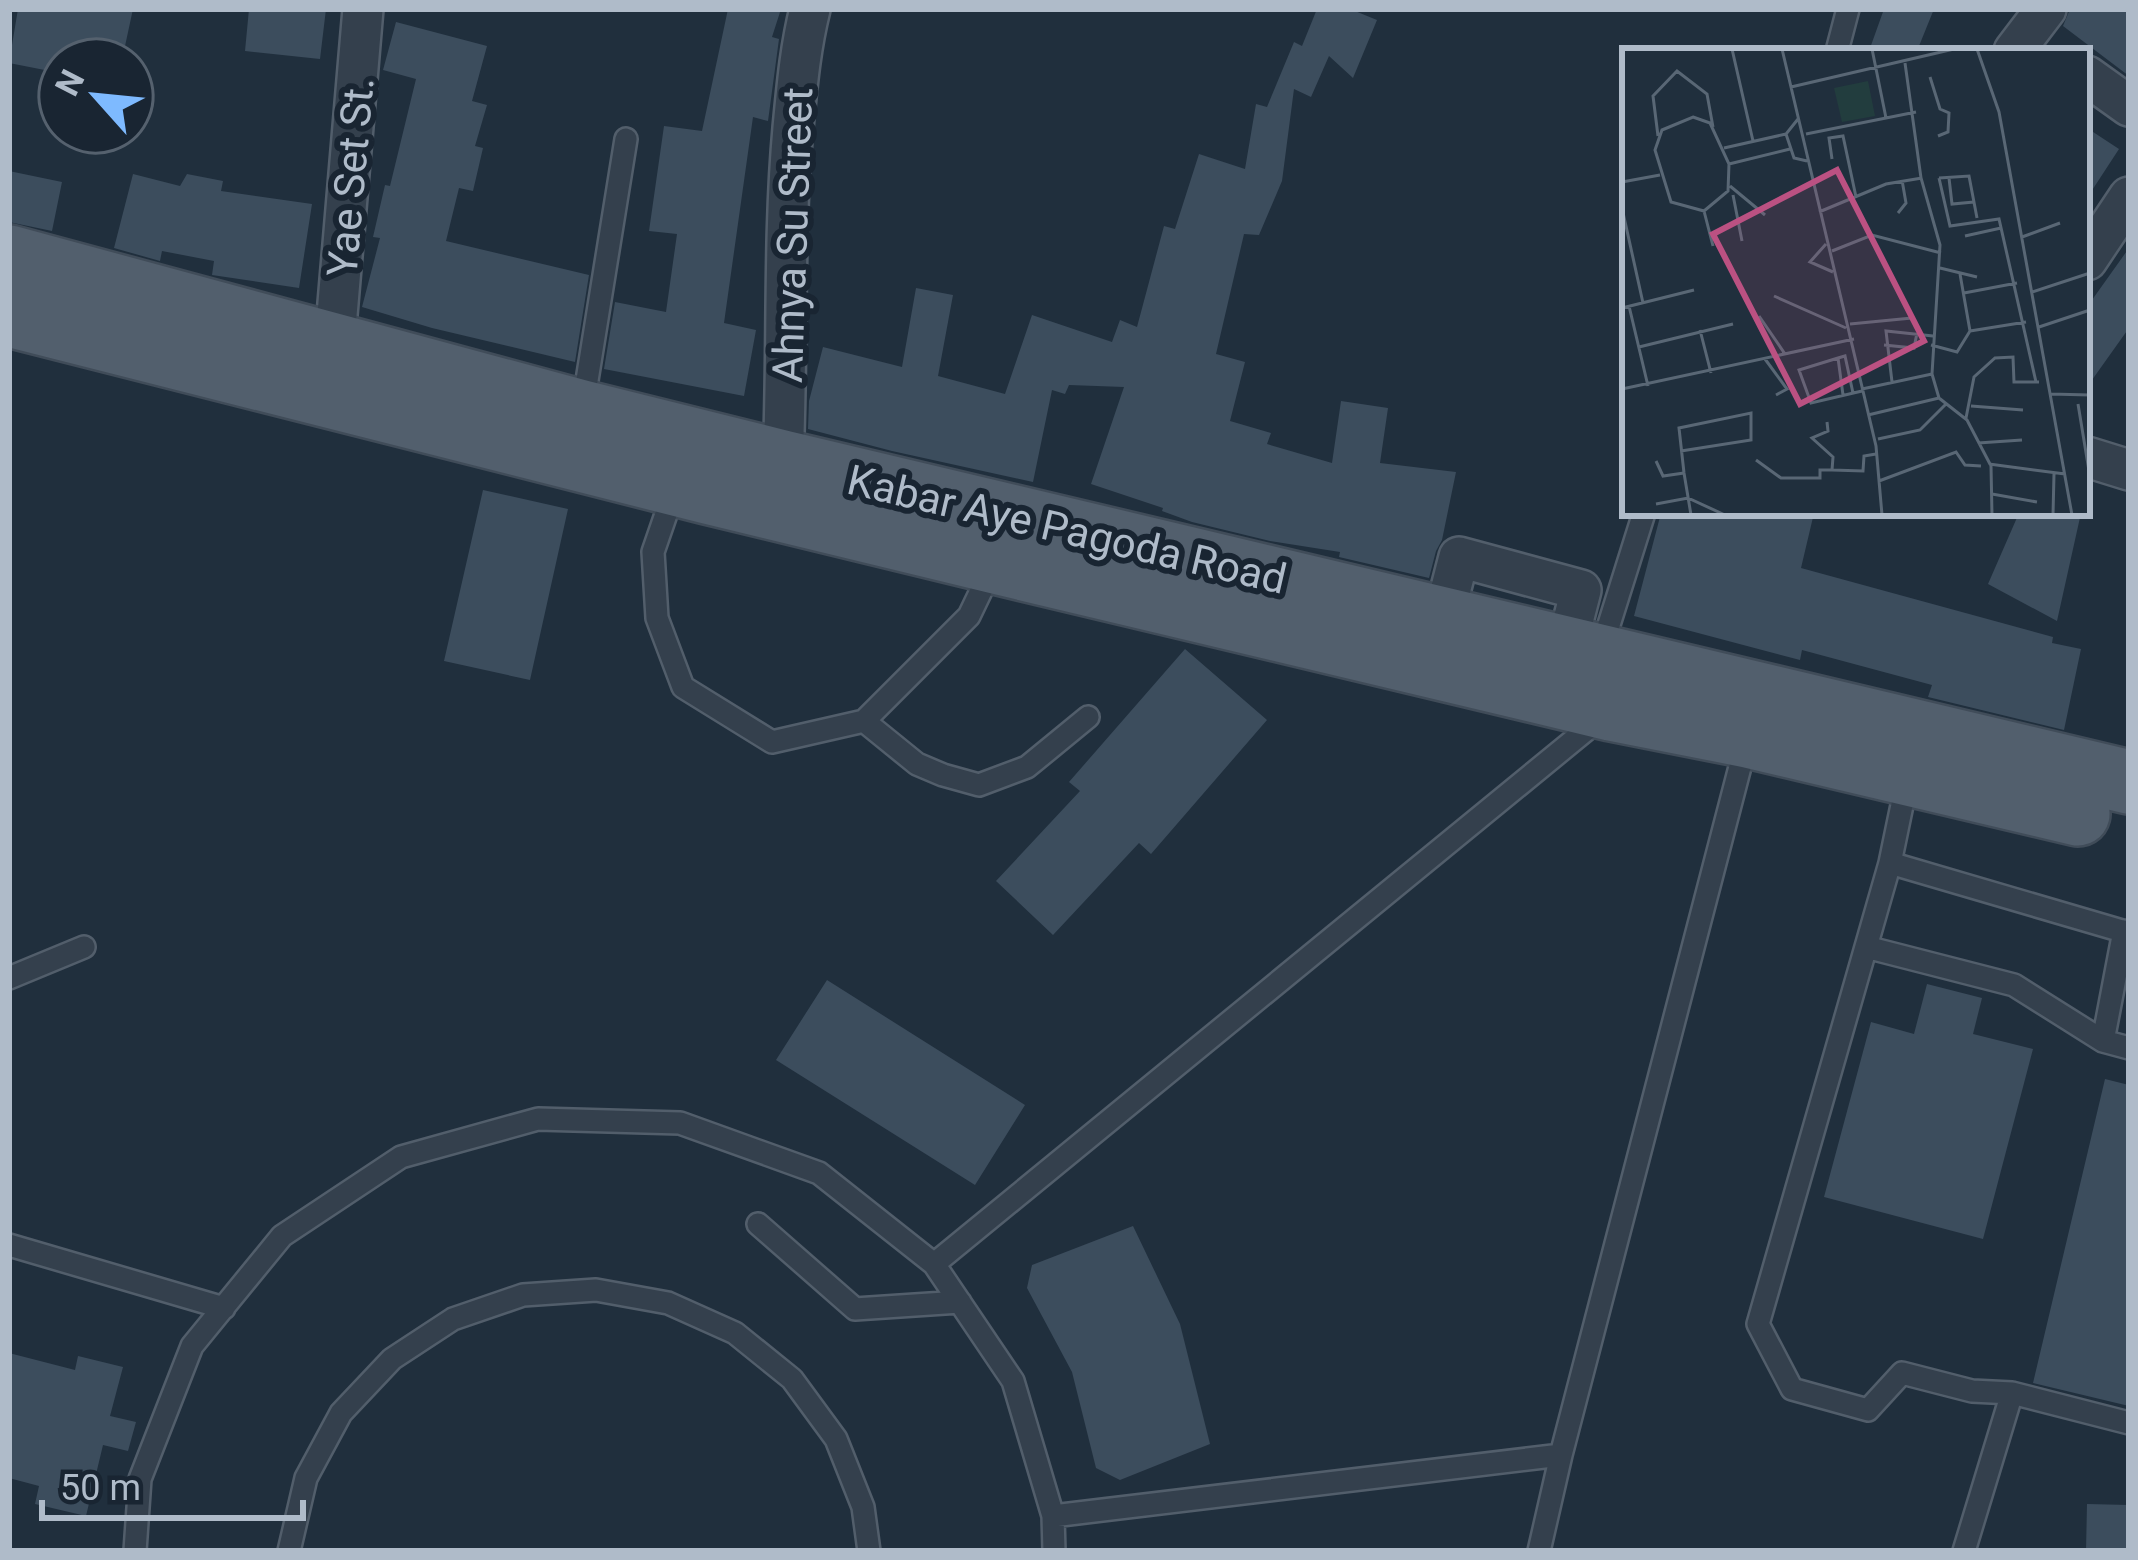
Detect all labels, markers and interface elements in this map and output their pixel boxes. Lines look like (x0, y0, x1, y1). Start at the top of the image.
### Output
north arrow (36, 36, 156, 156)
inset map (1622, 48, 2090, 516)
text: N (47, 63, 92, 102)
street label: Yae Set St. (317, 75, 384, 279)
street label: Ahnya Su Street (763, 86, 822, 384)
street label: Kabar Aye Pagoda Road (843, 455, 1291, 604)
scale bar (42, 1446, 303, 1520)
text: 50 m (60, 1467, 141, 1509)

